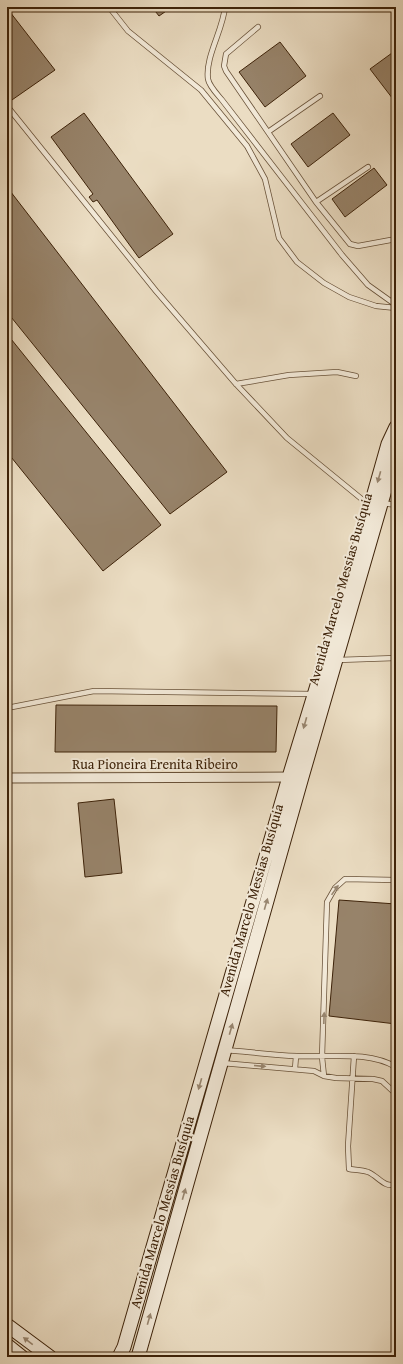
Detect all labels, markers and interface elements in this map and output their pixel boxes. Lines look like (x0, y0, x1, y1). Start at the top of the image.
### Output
one-way arrow (376, 472, 382, 484)
street label: Avenida Marcelo Messias Busíquia (303, 490, 377, 688)
one-way arrow (302, 717, 308, 729)
street label: Rua Pioneira Erenita Ribeiro (72, 754, 238, 774)
street label: Avenida Marcelo Messias Busíquia (214, 801, 288, 999)
one-way arrow (331, 885, 339, 895)
one-way arrow (263, 898, 269, 910)
one-way arrow (320, 1012, 327, 1024)
one-way arrow (228, 1023, 234, 1035)
one-way arrow (253, 1063, 266, 1070)
one-way arrow (197, 1078, 203, 1090)
street label: Avenida Marcelo Messias Busíquia (125, 1113, 199, 1311)
one-way arrow (181, 1188, 187, 1200)
one-way arrow (146, 1313, 152, 1326)
one-way arrow (23, 1337, 34, 1345)

